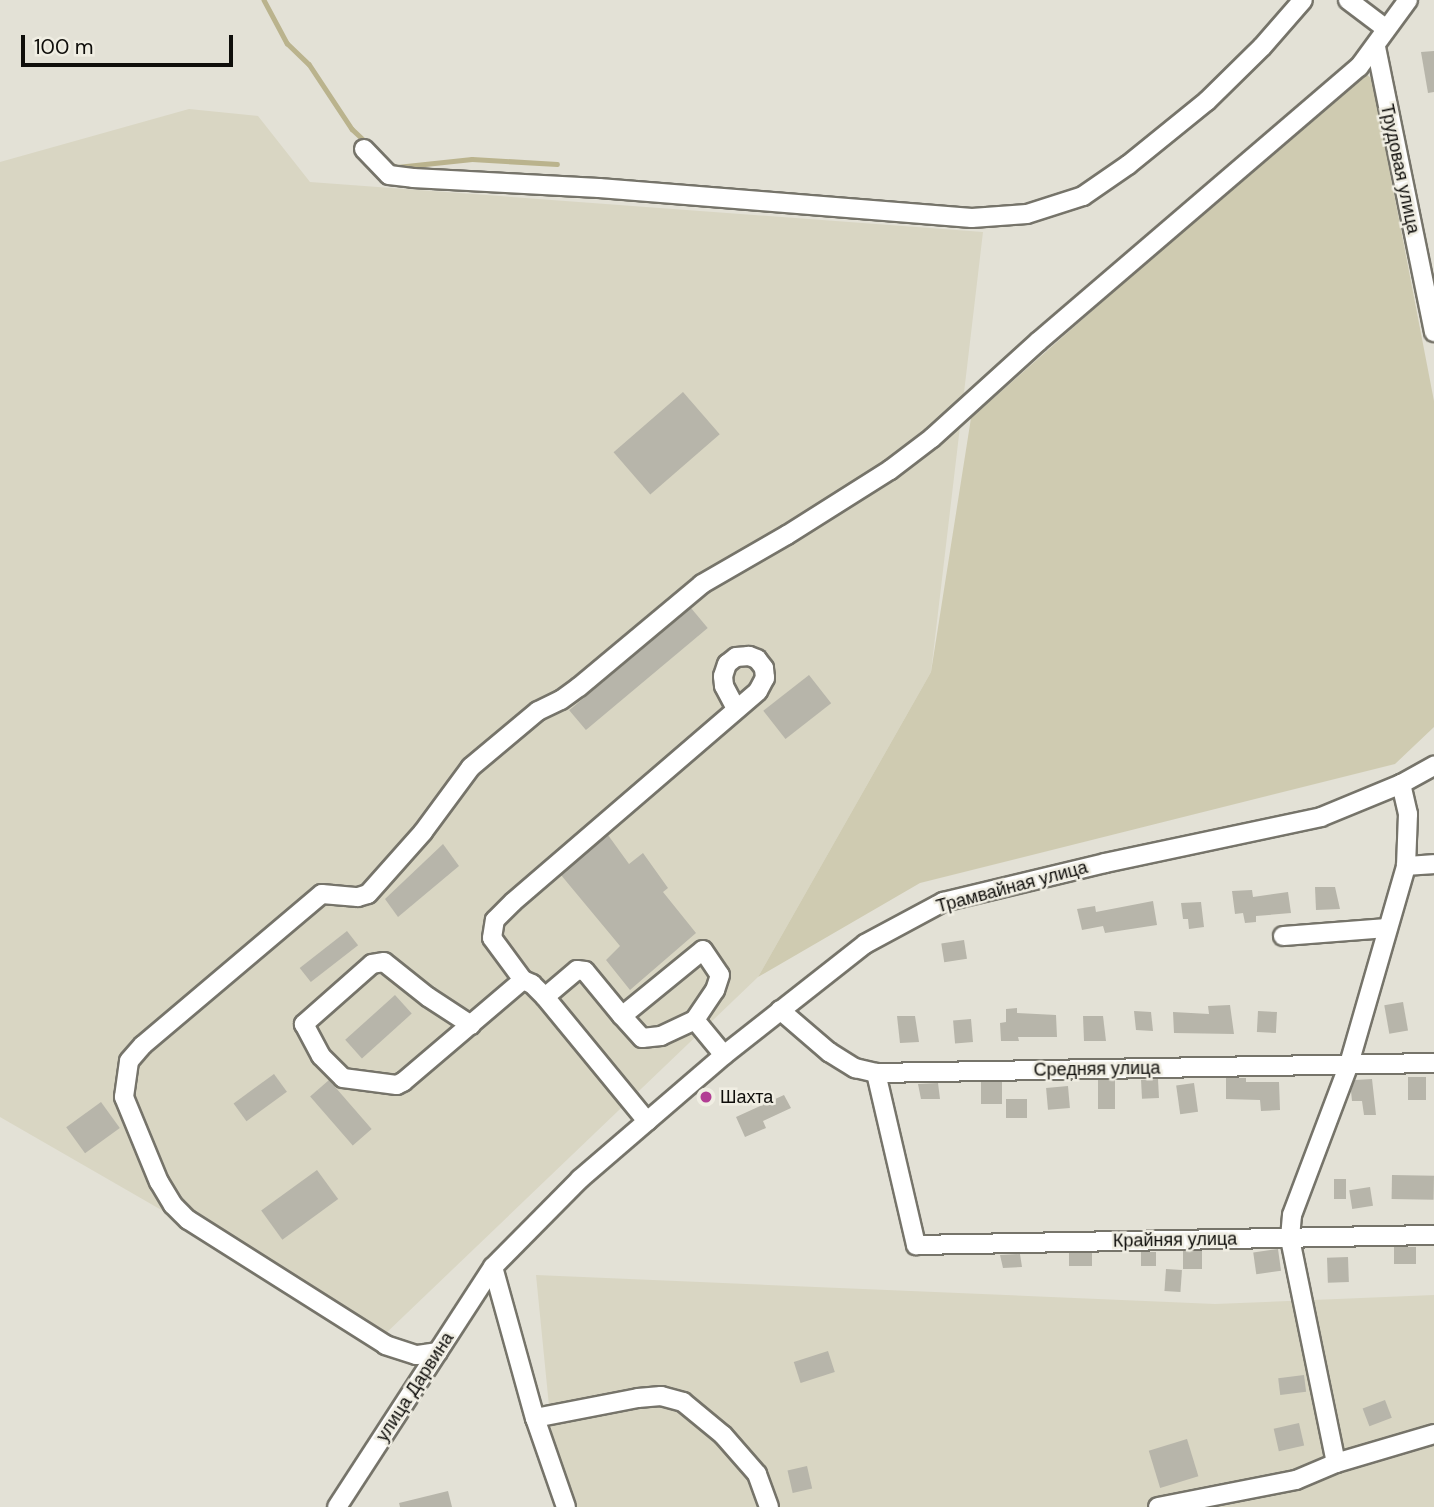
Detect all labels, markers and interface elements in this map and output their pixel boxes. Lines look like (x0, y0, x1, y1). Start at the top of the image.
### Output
scale bar (24, 21, 236, 65)
text: 100 m (34, 33, 94, 61)
street label: Трудовая улица (1376, 102, 1424, 236)
street label: Трамвайная улица (934, 856, 1090, 918)
street label: Средняя улица (1033, 1057, 1161, 1081)
place label: Шахта (720, 1086, 773, 1108)
marker: Шахта (698, 1089, 714, 1105)
street label: Крайняя улица (1113, 1228, 1237, 1252)
street label: улица Дарвина (372, 1328, 458, 1446)

